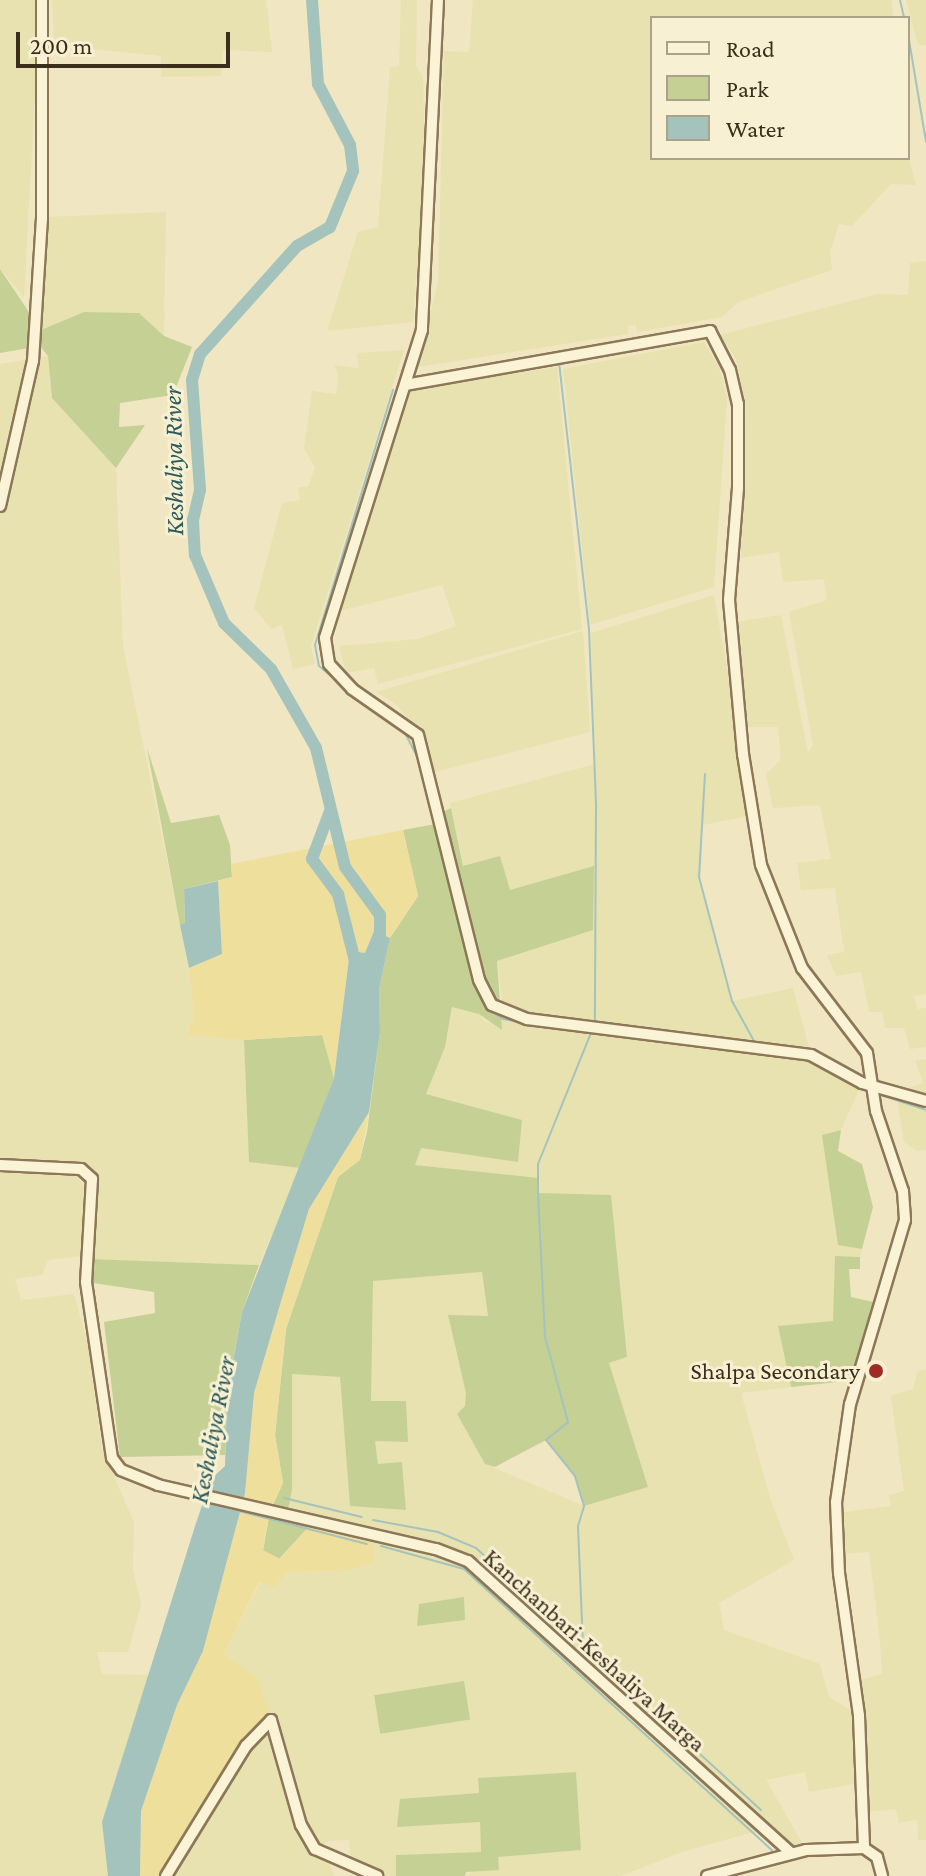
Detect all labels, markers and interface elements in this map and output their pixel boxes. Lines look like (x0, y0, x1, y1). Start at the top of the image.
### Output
scale bar (20, 16, 234, 66)
legend (650, 16, 910, 160)
text: 200 m (30, 32, 92, 59)
text: Road (726, 35, 775, 62)
text: Park (726, 75, 769, 102)
text: Water (726, 115, 785, 142)
water label: Keshaliya River (157, 386, 191, 536)
water label: Keshaliya River (183, 1354, 243, 1506)
place label: Shalpa Secondary (690, 1357, 860, 1385)
marker: Shalpa Secondary (867, 1362, 885, 1380)
street label: Kanchanbari-Keshaliya Marga (478, 1542, 712, 1758)

